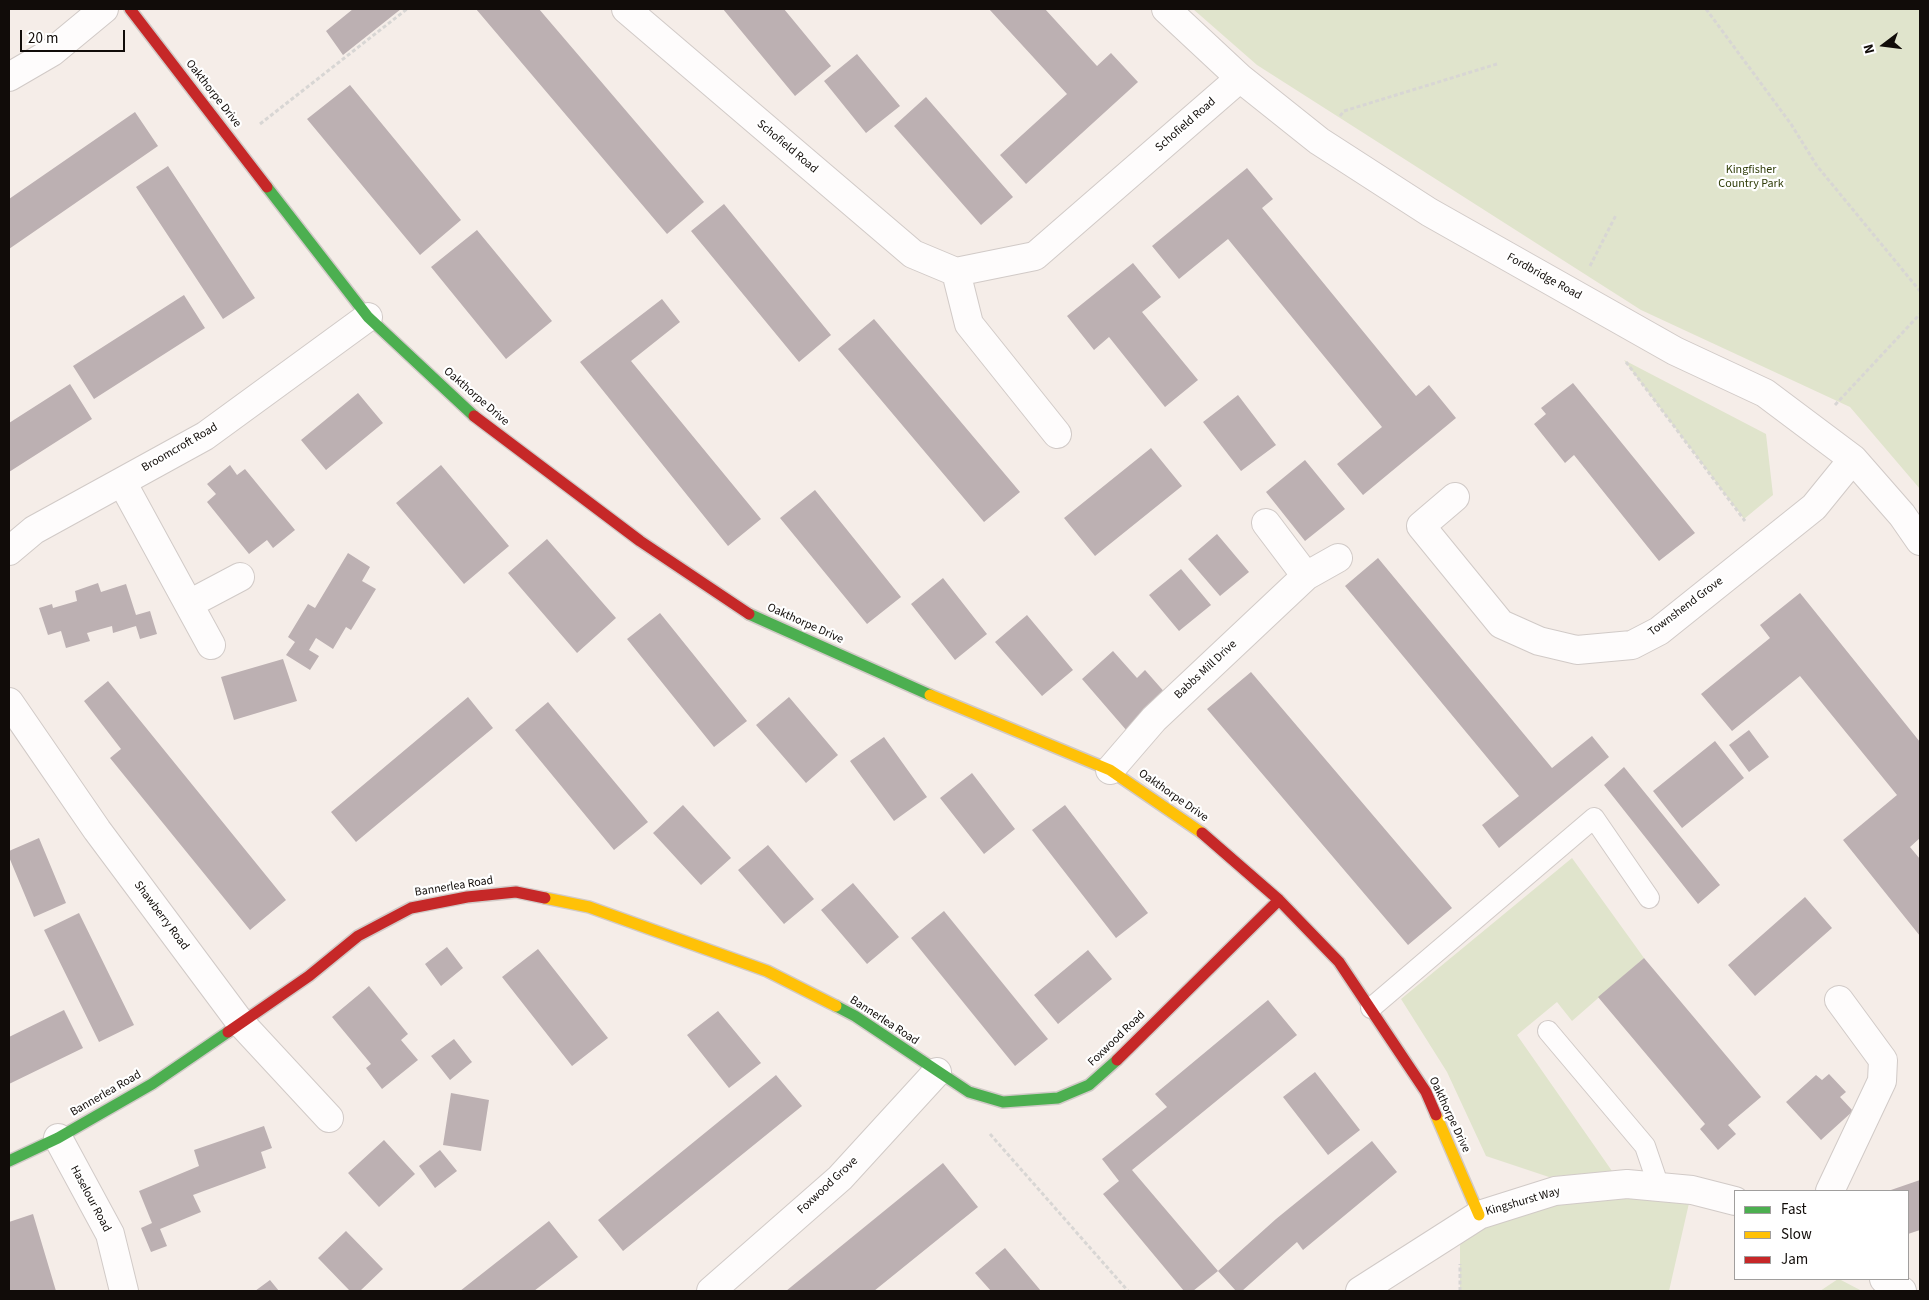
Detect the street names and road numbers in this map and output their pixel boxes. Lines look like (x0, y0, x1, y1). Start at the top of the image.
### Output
street label: Oakthorpe Drive (182, 57, 244, 131)
street label: Schofield Road (1153, 95, 1219, 155)
street label: Schofield Road (754, 117, 820, 177)
street label: Fordbridge Road (1504, 250, 1584, 304)
street label: Oakthorpe Drive (440, 365, 512, 429)
street label: Broomcroft Road (139, 420, 221, 476)
street label: Townshend Grove (1646, 574, 1726, 640)
street label: Oakthorpe Drive (765, 601, 845, 647)
street label: Babbs Mill Drive (1172, 637, 1240, 703)
street label: Oakthorpe Drive (1135, 767, 1211, 825)
street label: Bannerlea Road (414, 874, 494, 900)
street label: Shawberry Road (130, 879, 192, 953)
street label: Bannerlea Road (847, 993, 921, 1049)
street label: Foxwood Road (1085, 1008, 1149, 1070)
street label: Bannerlea Road (68, 1068, 144, 1120)
street label: Oakthorpe Drive (1425, 1075, 1473, 1155)
street label: Foxwood Grove (795, 1154, 861, 1218)
street label: Haselour Road (66, 1163, 114, 1235)
street label: Kingshurst Way (1484, 1184, 1562, 1220)

